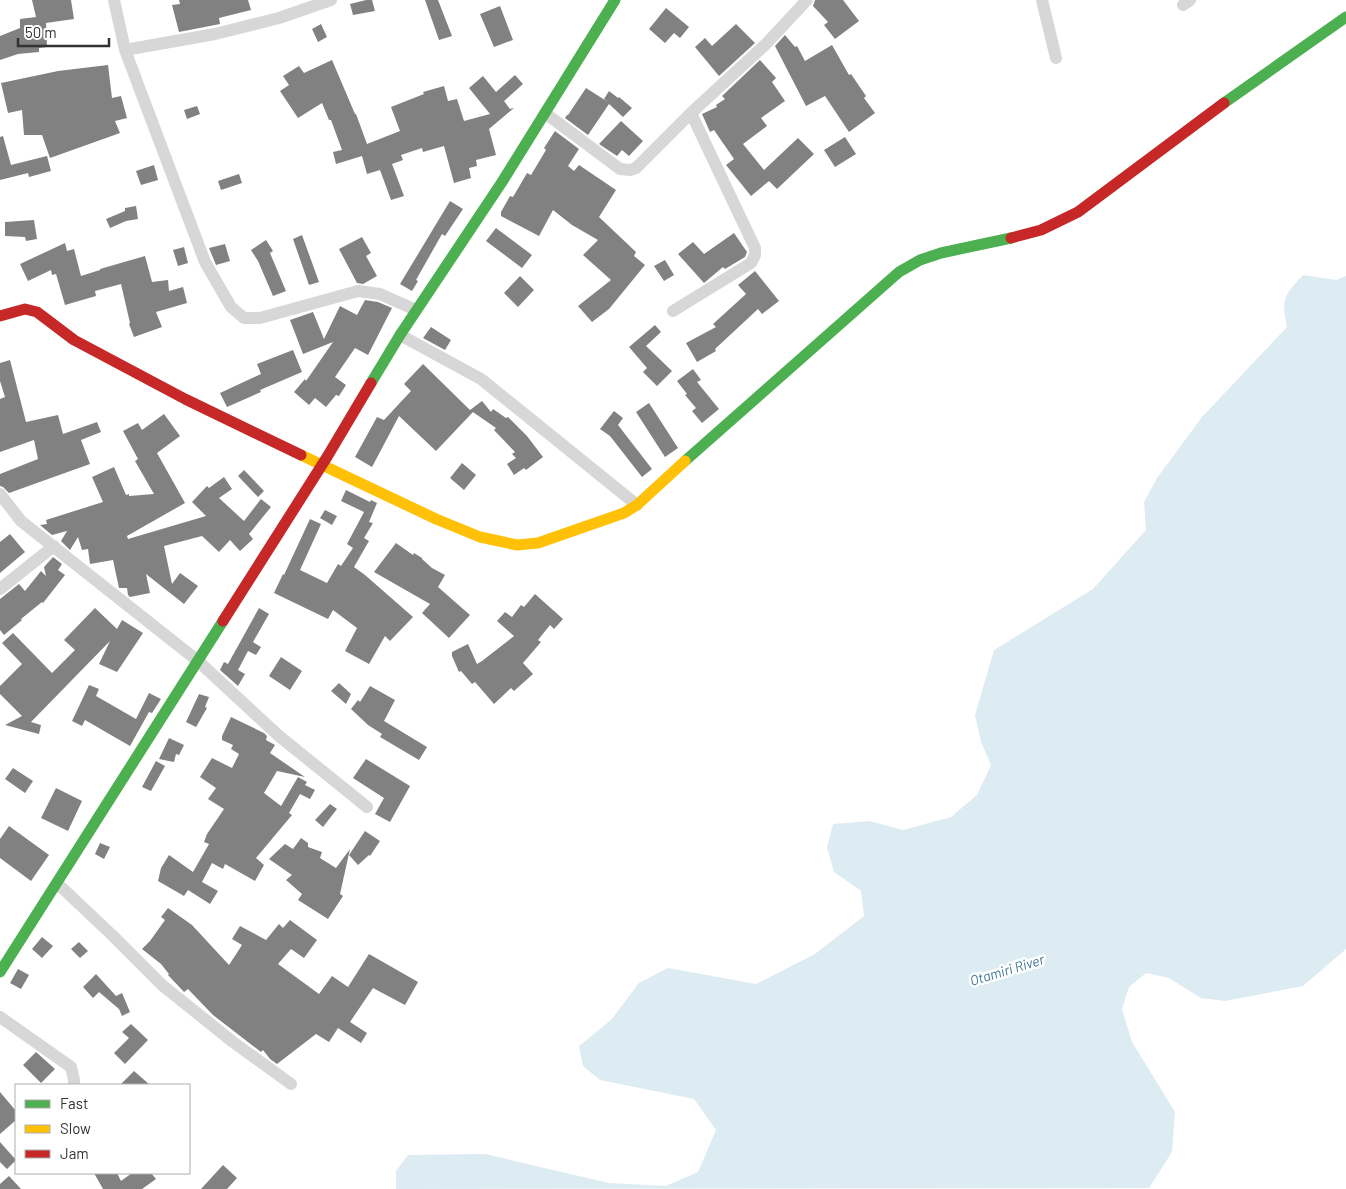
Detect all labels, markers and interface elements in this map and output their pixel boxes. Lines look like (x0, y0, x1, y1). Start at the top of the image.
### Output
scale bar (18, 15, 109, 47)
text: 50 m (25, 23, 57, 41)
water label: Otamiri River (968, 950, 1047, 989)
legend (15, 1084, 190, 1174)
text: Fast (60, 1094, 88, 1112)
text: Slow (60, 1119, 91, 1137)
text: Jam (60, 1144, 89, 1162)

